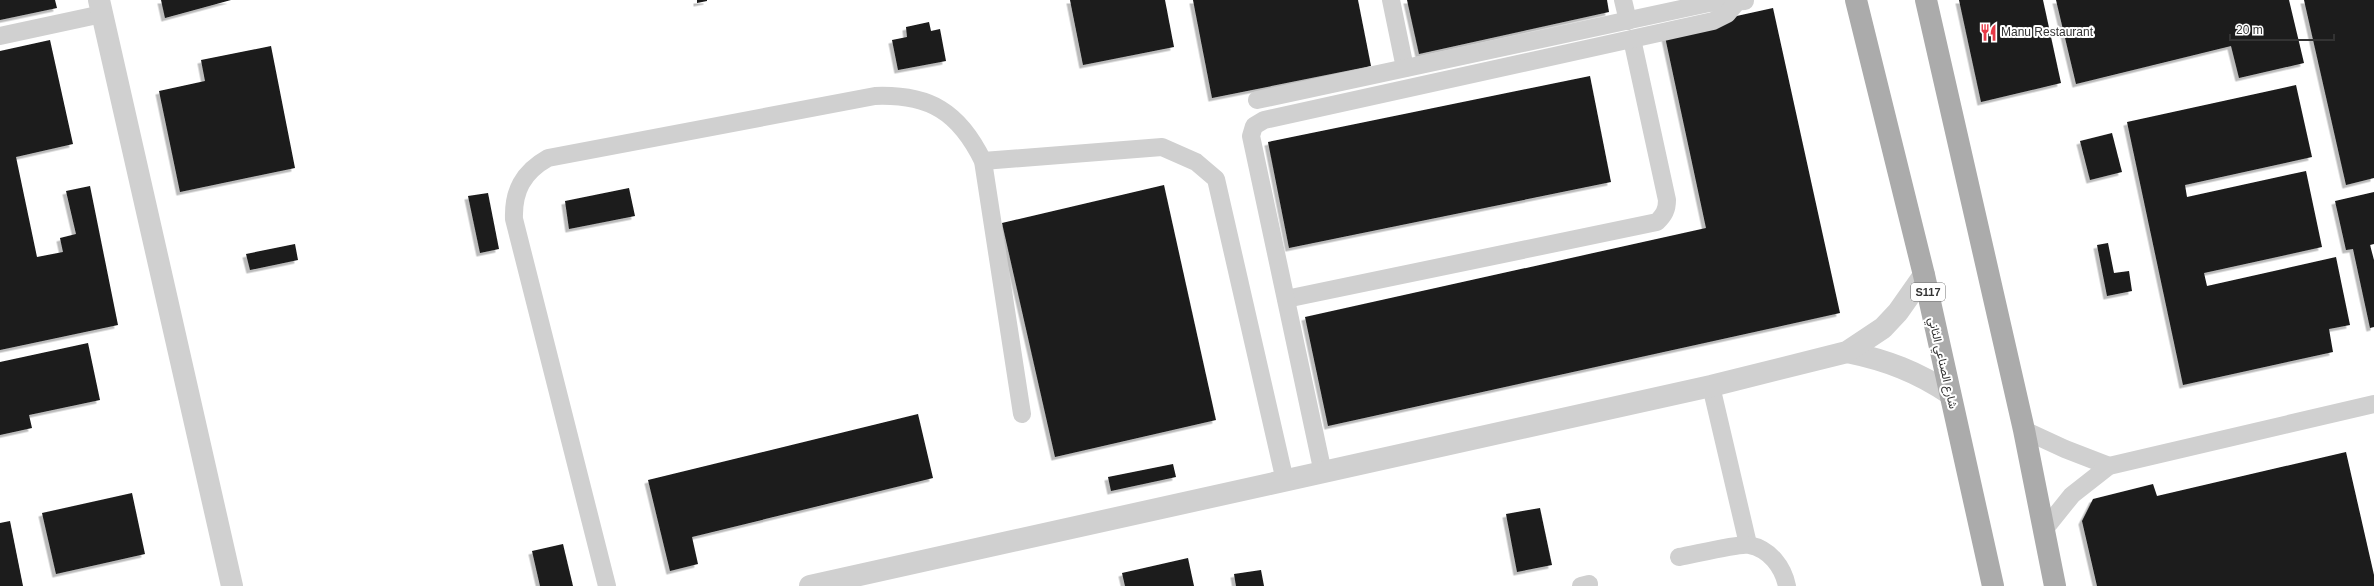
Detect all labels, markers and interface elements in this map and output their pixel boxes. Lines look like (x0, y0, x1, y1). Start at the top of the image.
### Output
scale bar (2230, 16, 2334, 42)
restaurant icon: Manu Restaurant (1978, 22, 1998, 42)
text: 20 m (2236, 23, 2263, 37)
place label: Manu Restaurant (2001, 25, 2094, 39)
road number: S117 (1911, 283, 1945, 301)
street label: شارع الصناعي الثاني (1923, 316, 1960, 411)

